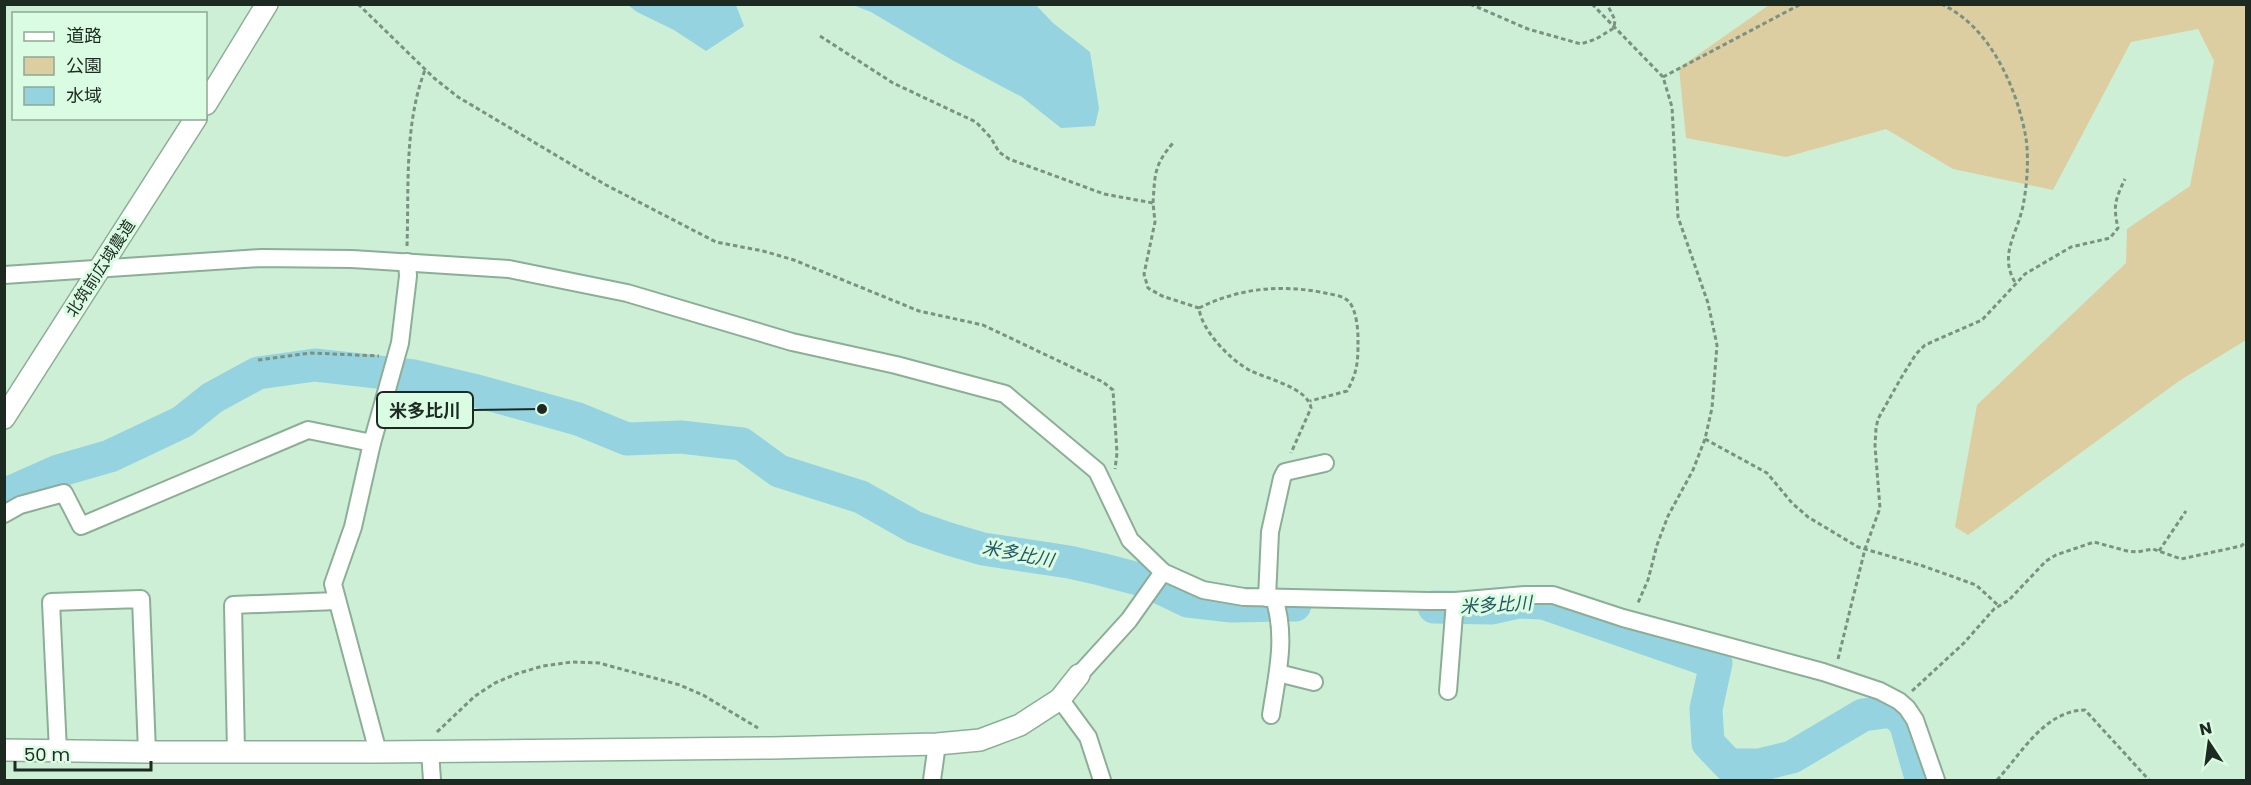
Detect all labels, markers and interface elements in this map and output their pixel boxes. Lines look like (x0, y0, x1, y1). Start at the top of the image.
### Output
legend (12, 12, 207, 120)
text: 道路 (66, 23, 102, 48)
text: 公園 (66, 53, 102, 78)
text: 水域 (66, 83, 102, 108)
street label: 北筑前広域農道 (60, 215, 141, 322)
callout: 米多比川 (377, 392, 473, 428)
text: 米多比川 (389, 398, 461, 423)
water label: 米多比川 (980, 534, 1058, 573)
water label: 米多比川 (1459, 590, 1535, 619)
north arrow (2179, 713, 2239, 773)
text: N (2197, 716, 2214, 741)
scale bar (15, 734, 152, 772)
text: 50 m (24, 742, 70, 767)

